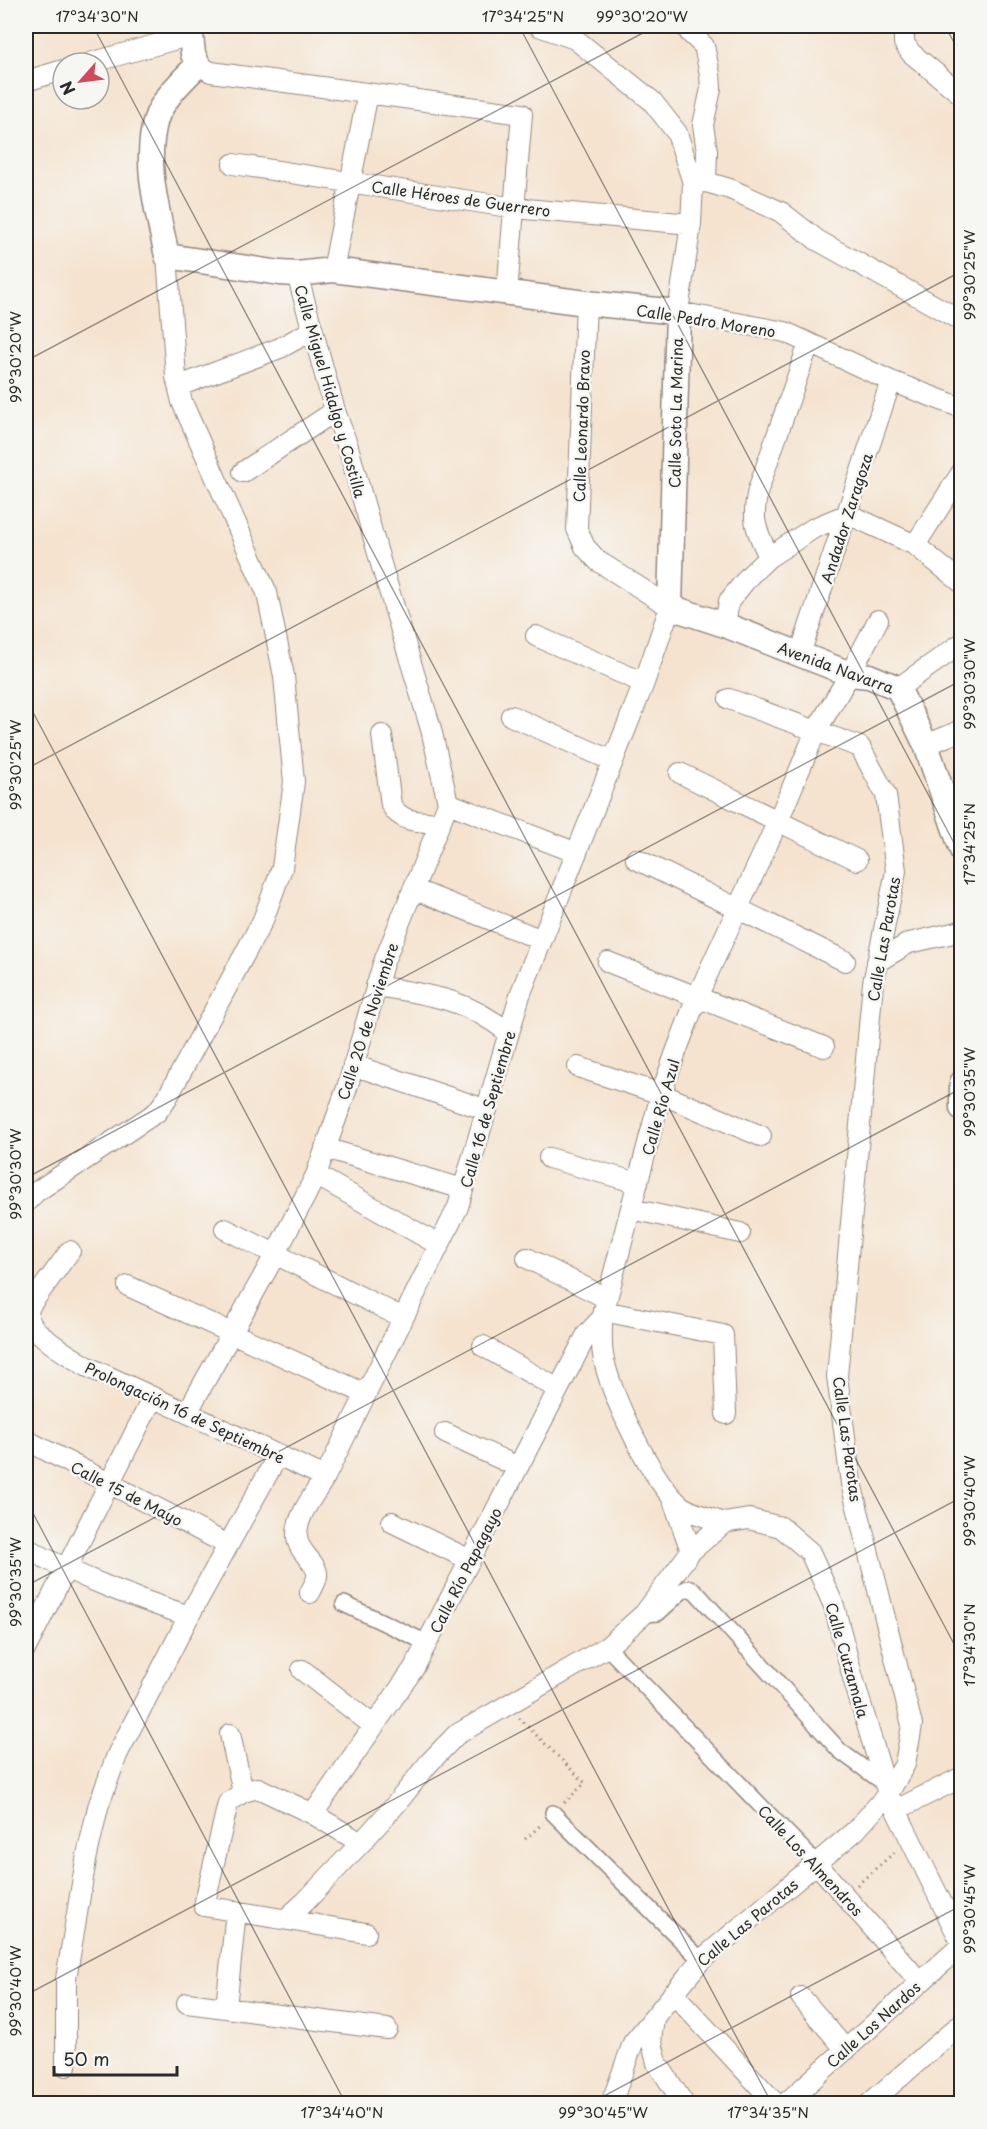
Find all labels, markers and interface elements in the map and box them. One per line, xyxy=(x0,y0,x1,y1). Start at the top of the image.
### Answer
text: 17°34'30"N xyxy=(55,4,139,27)
text: 17°34'25"N xyxy=(482,4,564,27)
text: 99°30'20"W xyxy=(596,4,689,27)
north arrow xyxy=(51,51,111,111)
text: N xyxy=(53,77,80,100)
street label: Calle Héroes de Guerrero xyxy=(370,174,552,222)
text: 99°30'25"W xyxy=(957,229,980,320)
street label: Calle Miguel Hidalgo y Costilla xyxy=(290,282,373,501)
street label: Calle Pedro Moreno xyxy=(635,298,777,342)
text: 99°30'20"W xyxy=(3,310,26,403)
street label: Calle Soto La Marina xyxy=(662,337,688,488)
street label: Calle Leonardo Bravo xyxy=(567,349,595,503)
street label: Andador Zaragoza xyxy=(814,449,878,586)
street label: Avenida Navarra xyxy=(775,635,898,699)
text: 99°30'30"W xyxy=(957,638,980,730)
text: 99°30'25"W xyxy=(3,719,26,810)
text: 17°34'25"N xyxy=(957,803,980,885)
street label: Calle Las Parotas xyxy=(861,875,905,1003)
street label: Calle 20 de Noviembre xyxy=(331,939,403,1103)
street label: Calle 16 de Septiembre xyxy=(454,1028,520,1190)
text: 99°30'35"W xyxy=(957,1046,980,1137)
street label: Calle Río Azul xyxy=(635,1056,685,1158)
text: 99°30'30"W xyxy=(3,1128,26,1220)
street label: Prolongación 16 de Septiembre xyxy=(81,1356,289,1468)
street label: Calle Las Parotas xyxy=(828,1375,868,1503)
street label: Calle 15 de Mayo xyxy=(67,1455,187,1531)
text: 99°30'40"W xyxy=(957,1455,980,1547)
street label: Calle Río Papagayo xyxy=(423,1503,507,1637)
text: 99°30'35"W xyxy=(3,1536,26,1627)
street label: Calle Cutzamala xyxy=(821,1600,876,1721)
text: 17°34'30"N xyxy=(957,1603,980,1687)
street label: Calle Los Almendros xyxy=(753,1799,869,1921)
text: 99°30'45"W xyxy=(957,1864,980,1954)
street label: Calle Las Parotas xyxy=(691,1873,803,1971)
text: 99°30'40"W xyxy=(3,1945,26,2037)
street label: Calle Los Nardos xyxy=(821,1975,925,2073)
scale bar xyxy=(54,2039,177,2077)
text: 50 m xyxy=(63,2045,110,2072)
text: 17°34'40"N xyxy=(301,2100,383,2123)
text: 99°30'45"W xyxy=(558,2100,648,2123)
text: 17°34'35"N xyxy=(727,2100,809,2123)

